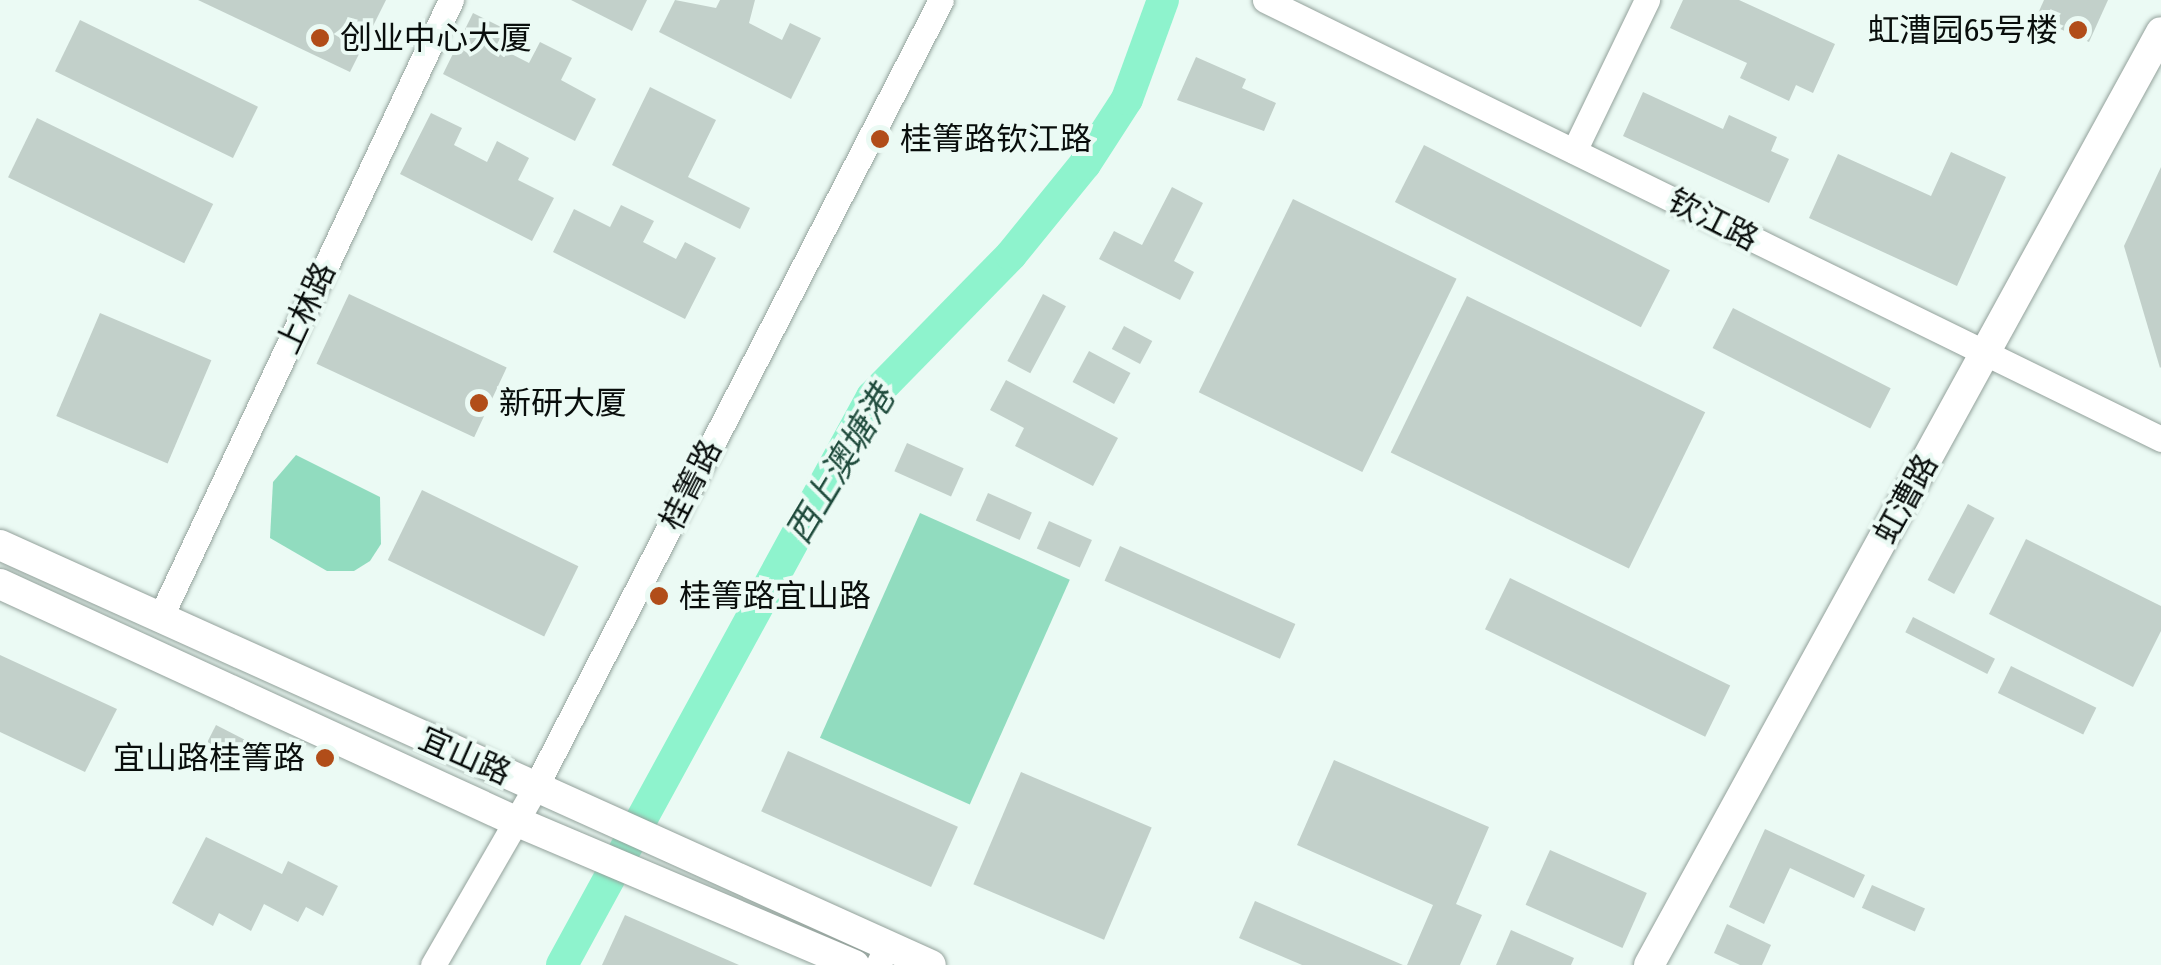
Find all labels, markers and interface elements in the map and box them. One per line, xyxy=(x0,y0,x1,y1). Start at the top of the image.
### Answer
place label: 虹漕园65号楼 xyxy=(1868,11,2058,49)
place label: 创业中心大厦 xyxy=(340,19,532,57)
marker: 虹漕园65号楼 xyxy=(2067,19,2089,41)
marker: 创业中心大厦 xyxy=(309,27,331,49)
place label: 桂箐路钦江路 xyxy=(900,120,1092,158)
marker: 桂箐路钦江路 xyxy=(869,128,891,150)
street label: 钦江路 xyxy=(1662,181,1764,259)
street label: 上林路 xyxy=(268,256,344,360)
water label: 西上澳塘港 xyxy=(777,379,903,551)
place label: 新研大厦 xyxy=(499,384,627,422)
marker: 新研大厦 xyxy=(468,392,490,414)
street label: 桂箐路 xyxy=(652,434,730,536)
street label: 虹漕路 xyxy=(1866,448,1946,550)
place label: 桂箐路宜山路 xyxy=(679,577,871,615)
marker: 桂箐路宜山路 xyxy=(648,585,670,607)
street label: 宜山路 xyxy=(413,719,517,793)
place label: 宜山路桂箐路 xyxy=(113,739,305,777)
marker: 宜山路桂箐路 xyxy=(314,747,336,769)

